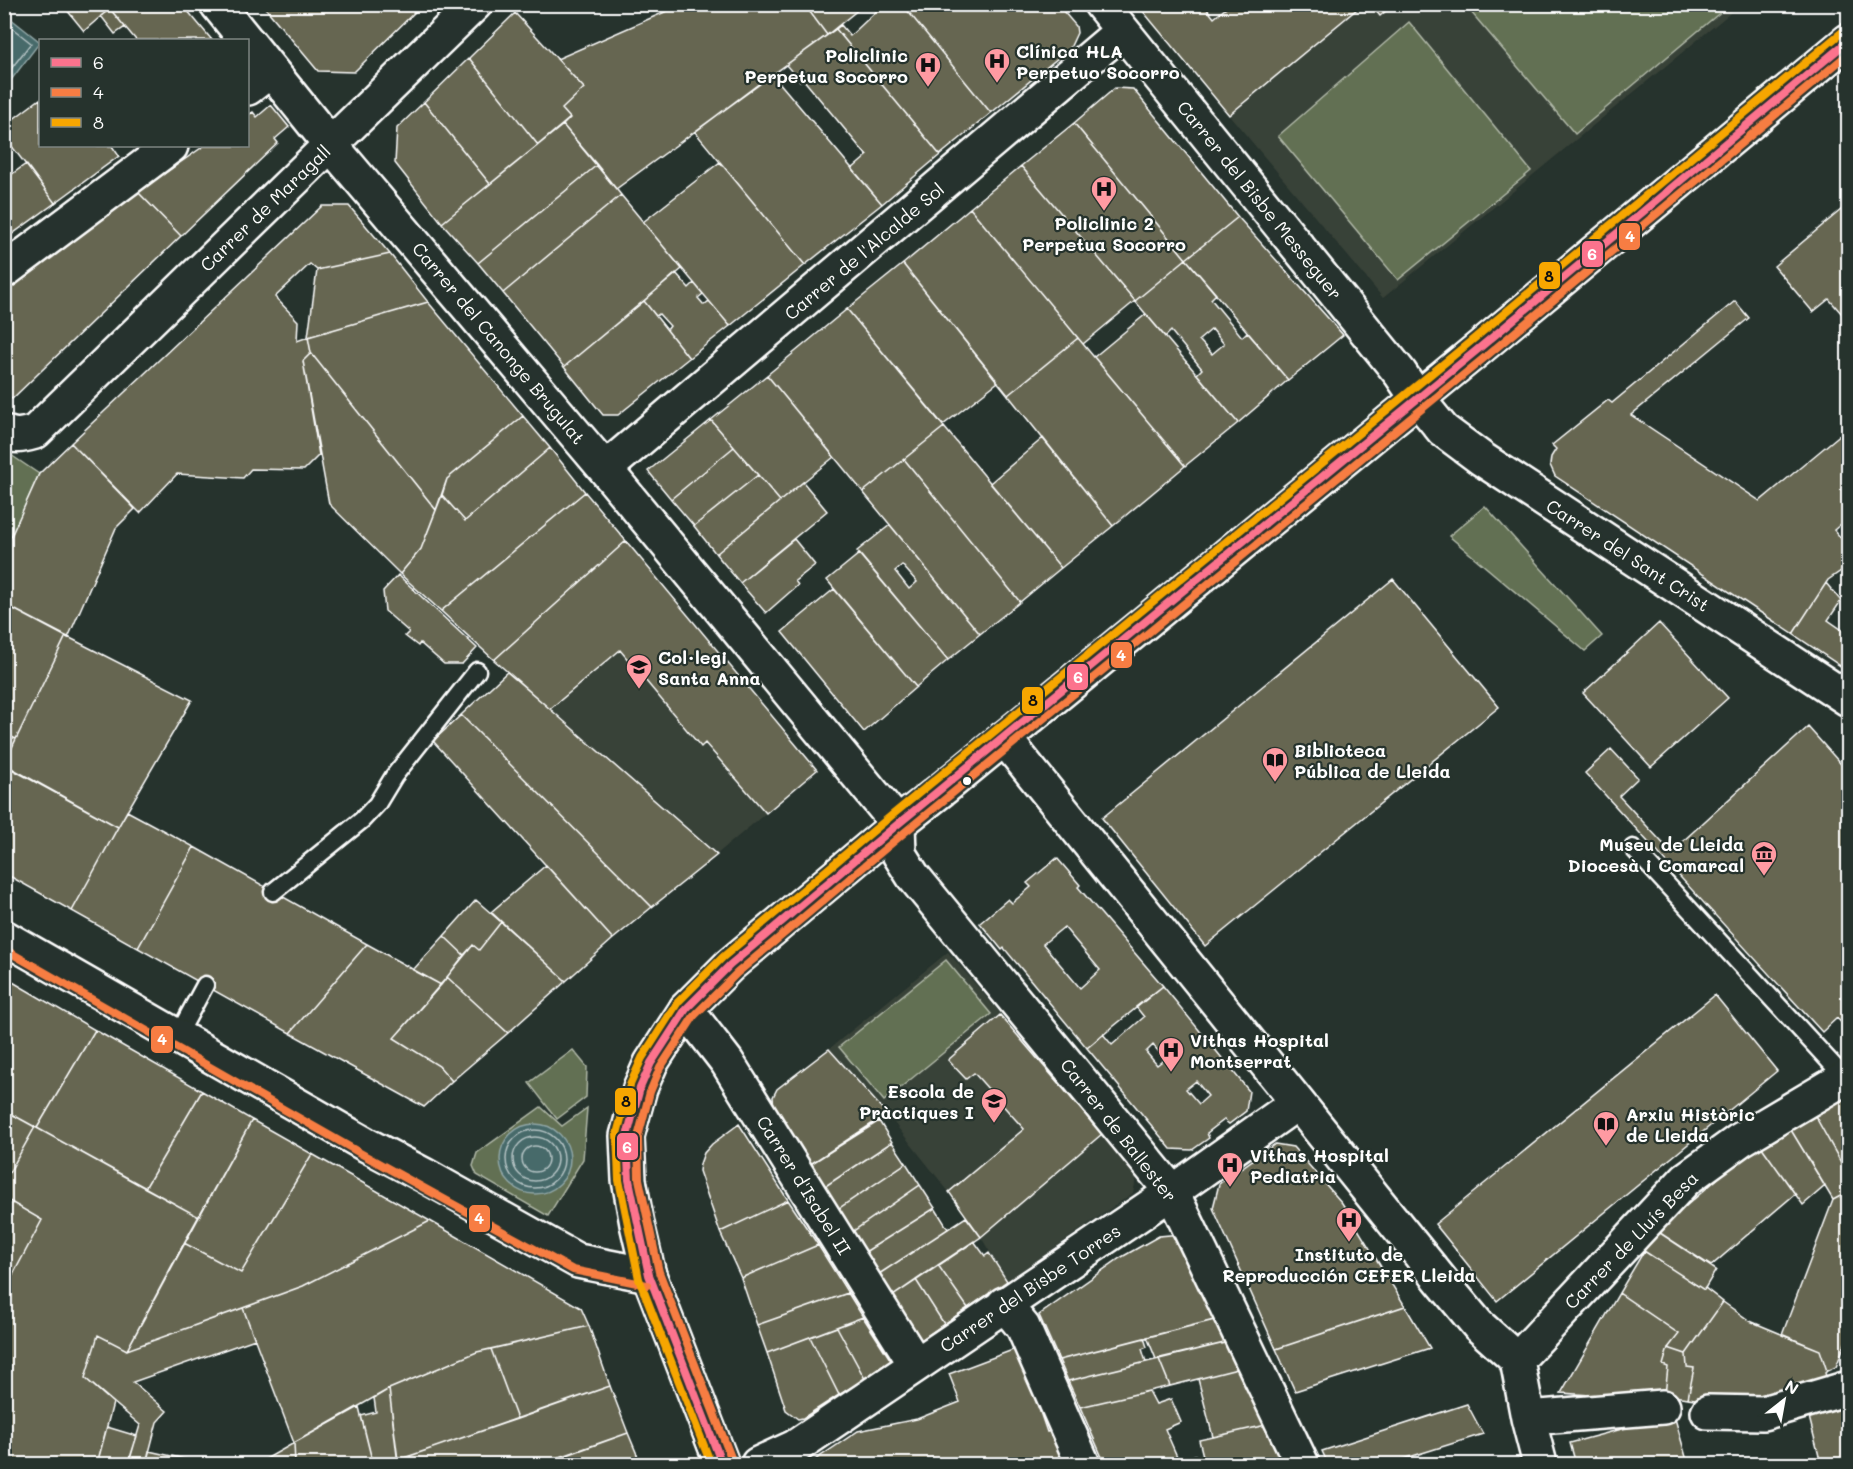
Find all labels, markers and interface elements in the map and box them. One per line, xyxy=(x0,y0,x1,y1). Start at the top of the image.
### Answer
legend xyxy=(39,39,249,147)
place label: Clínica HLA Perpetuo Socorro xyxy=(1016,39,1180,84)
place label: Policlinic Perpetua Socorro xyxy=(744,43,908,88)
hospital icon: Clínica HLA Perpetuo Socorro xyxy=(982,46,1012,84)
text: 6 xyxy=(93,50,104,74)
hospital icon: Policlinic Perpetua Socorro xyxy=(913,50,943,88)
text: 4 xyxy=(93,80,104,104)
street label: Carrer del Bisbe Messeguer xyxy=(1172,96,1348,304)
text: 8 xyxy=(93,110,104,134)
street label: Carrer de Maragall xyxy=(194,139,336,277)
hospital icon: Policlinic 2 Perpetua Socorro xyxy=(1089,174,1119,212)
street label: Carrer de l'Alcalde Sol xyxy=(779,177,949,325)
place label: Policlinic 2 Perpetua Socorro xyxy=(1022,211,1186,256)
line badge: 4 xyxy=(1618,222,1641,251)
text: 4 xyxy=(1625,225,1635,246)
street label: Carrer del Canonge Brugulat xyxy=(407,237,591,449)
line badge: 6 xyxy=(1581,240,1604,268)
text: 6 xyxy=(1587,243,1597,264)
line badge: 8 xyxy=(1538,261,1561,290)
text: 8 xyxy=(1544,265,1554,286)
street label: Carrer del Sant Crist xyxy=(1542,493,1714,617)
line badge: 4 xyxy=(1110,641,1133,669)
text: 4 xyxy=(1116,644,1126,665)
place label: Col·legi Santa Anna xyxy=(658,645,760,690)
school or university icon: Col·legi Santa Anna xyxy=(624,652,654,690)
line badge: 6 xyxy=(1066,663,1089,691)
text: 6 xyxy=(1073,666,1083,687)
line badge: 8 xyxy=(1021,686,1044,715)
text: 8 xyxy=(1028,689,1038,710)
place label: Biblioteca Pública de Lleida xyxy=(1294,738,1450,783)
library icon: Biblioteca Pública de Lleida xyxy=(1260,745,1290,783)
unlabelled marker xyxy=(961,775,973,787)
place label: Museu de Lleida Diocesà i Comarcal xyxy=(1568,832,1744,877)
museum icon: Museu de Lleida Diocesà i Comarcal xyxy=(1749,839,1779,877)
line badge: 4 xyxy=(150,1025,174,1054)
text: 4 xyxy=(157,1028,167,1049)
place label: Vithas Hospital Montserrat xyxy=(1190,1028,1329,1073)
hospital icon: Vithas Hospital Montserrat xyxy=(1156,1035,1186,1073)
street label: Carrer de Ballester xyxy=(1055,1053,1183,1207)
place label: Escola de Pràctiques I xyxy=(859,1079,974,1124)
school or university icon: Escola de Pràctiques I xyxy=(979,1086,1009,1124)
line badge: 8 xyxy=(614,1087,637,1116)
text: 8 xyxy=(621,1090,631,1111)
place label: Arxiu Històric de Lleida xyxy=(1626,1102,1755,1147)
library icon: Arxiu Històric de Lleida xyxy=(1591,1109,1621,1147)
street label: Carrer d'Isabel II xyxy=(751,1111,857,1259)
line badge: 6 xyxy=(616,1132,639,1161)
text: 6 xyxy=(622,1136,632,1157)
place label: Vithas Hospital Pediatria xyxy=(1250,1143,1389,1188)
hospital icon: Vithas Hospital Pediatria xyxy=(1215,1150,1245,1188)
street label: Carrer de Lluís Besa xyxy=(1559,1166,1703,1314)
line badge: 4 xyxy=(468,1204,491,1233)
hospital icon: Instituto de Reproducción CEFER Lleida xyxy=(1334,1205,1364,1243)
text: 4 xyxy=(474,1207,484,1228)
street label: Carrer del Bisbe Torres xyxy=(935,1218,1125,1358)
place label: Instituto de Reproducción CEFER Lleida xyxy=(1222,1242,1476,1287)
north arrow xyxy=(1754,1370,1814,1430)
text: N xyxy=(1781,1375,1803,1399)

